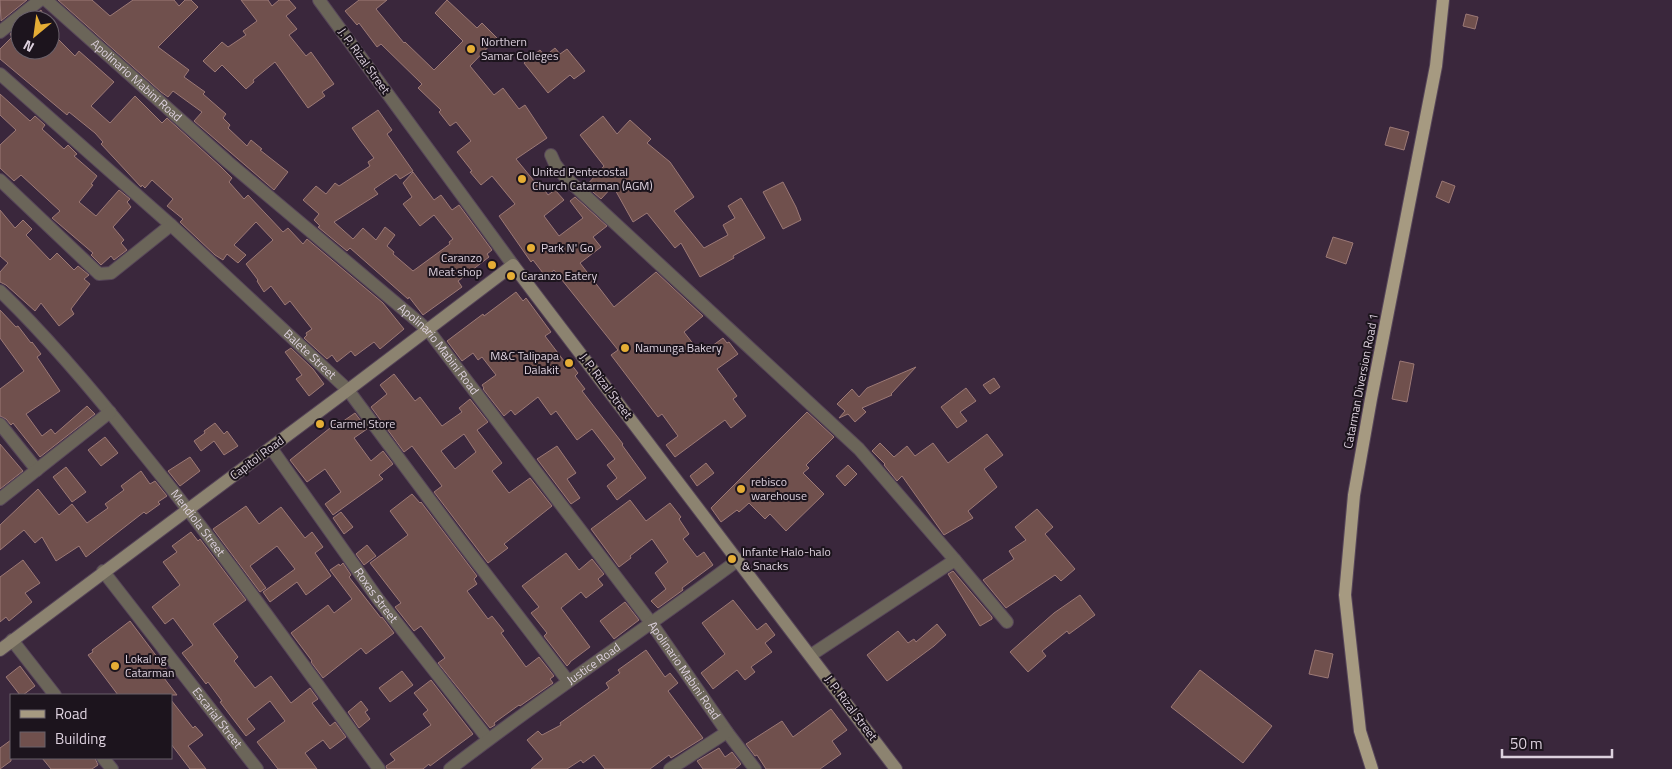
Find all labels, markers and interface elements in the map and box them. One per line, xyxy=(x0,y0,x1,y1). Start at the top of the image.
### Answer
north arrow xyxy=(10,10,60,60)
street label: J. P. Rizal Street xyxy=(334,24,395,98)
place label: Northern Samar Colleges xyxy=(481,32,559,65)
street label: Apolinario Mabini Road xyxy=(87,34,186,126)
text: N xyxy=(19,35,38,58)
marker: Northern Samar Colleges xyxy=(465,43,477,55)
place label: United Pentecostal Church Catarman (AGM) xyxy=(532,162,653,195)
marker: United Pentecostal Church Catarman (AGM) xyxy=(516,173,528,185)
place label: Park N' Go xyxy=(541,238,594,257)
marker: Park N' Go xyxy=(525,242,537,254)
place label: Caranzo Meat shop xyxy=(428,248,482,281)
marker: Caranzo Meat shop xyxy=(486,259,498,271)
place label: Caranzo Eatery xyxy=(521,266,598,285)
marker: Caranzo Eatery xyxy=(505,270,517,282)
street label: Apolinario Mabini Road xyxy=(394,299,484,399)
street label: Catarman Diversion Road 1 xyxy=(1338,312,1383,450)
street label: Balete Street xyxy=(280,325,341,384)
place label: Namunga Bakery xyxy=(635,338,722,357)
marker: Namunga Bakery xyxy=(619,342,631,354)
place label: M&C Talipapa Dalakit xyxy=(490,346,560,379)
street label: J. P. Rizal Street xyxy=(575,349,638,423)
marker: M&C Talipapa Dalakit xyxy=(563,357,575,369)
place label: Carmel Store xyxy=(330,414,395,433)
marker: Carmel Store xyxy=(314,418,326,430)
street label: Capitol Road xyxy=(226,431,288,484)
place label: rebisco warehouse xyxy=(751,472,807,505)
marker: rebisco warehouse xyxy=(735,483,747,495)
street label: Mendiola Street xyxy=(166,485,231,561)
place label: Infante Halo-halo & Snacks xyxy=(742,542,831,575)
marker: Infante Halo-halo & Snacks xyxy=(726,553,738,565)
street label: Roxas Street xyxy=(350,564,404,627)
street label: Apolinario Mabini Road xyxy=(644,617,726,723)
street label: Justice Road xyxy=(562,638,624,689)
place label: Lokal ng Catarman xyxy=(125,649,174,682)
marker: Lokal ng Catarman xyxy=(109,660,121,672)
street label: J. P. Rizal Street xyxy=(820,671,883,745)
street label: Escarial Street xyxy=(188,683,248,753)
legend xyxy=(10,694,172,759)
text: Road xyxy=(55,702,87,725)
scale bar xyxy=(1502,726,1612,758)
text: Building xyxy=(55,727,106,750)
text: 50 m xyxy=(1510,732,1543,755)

